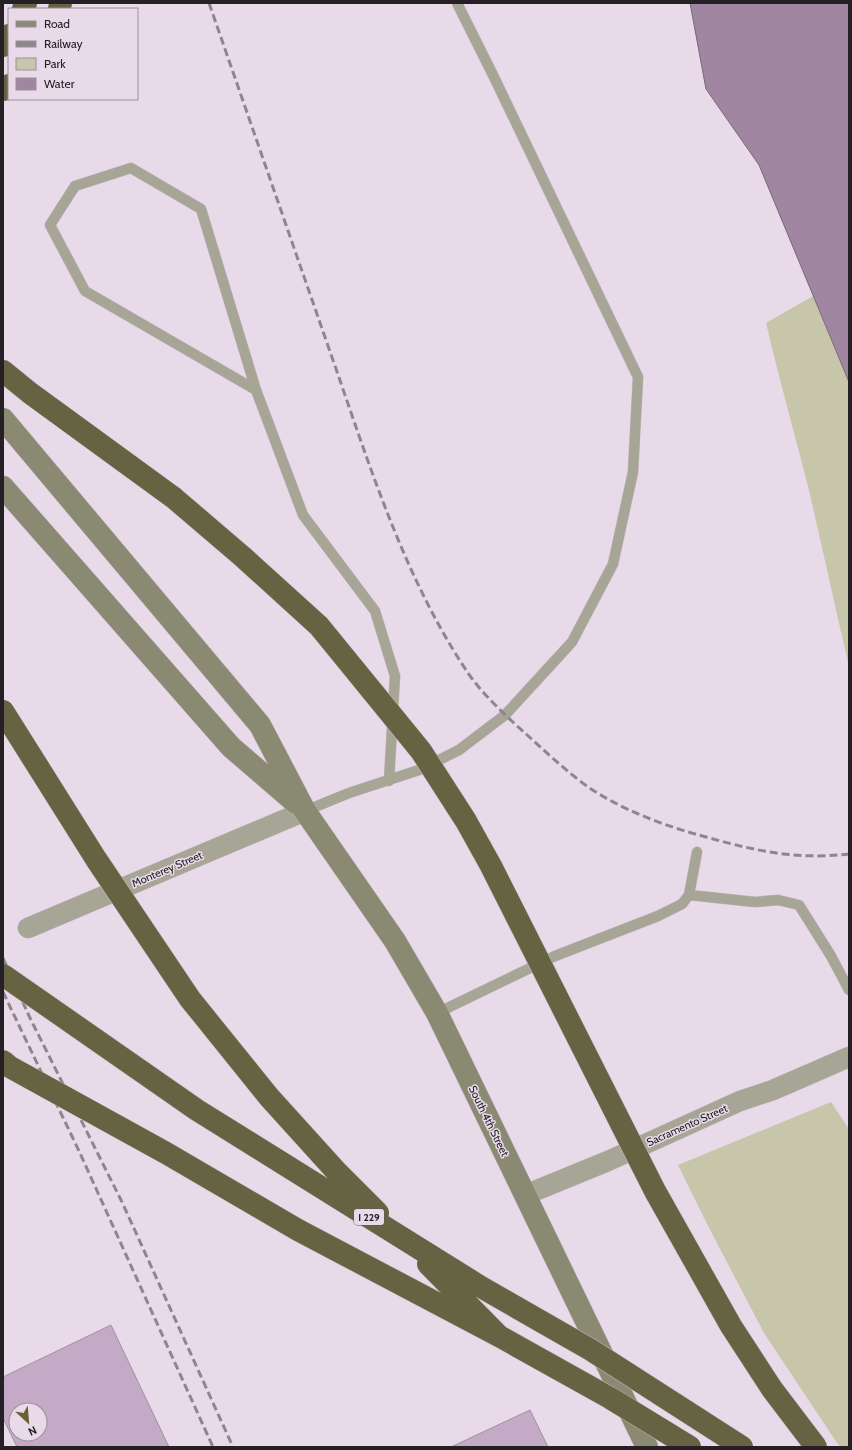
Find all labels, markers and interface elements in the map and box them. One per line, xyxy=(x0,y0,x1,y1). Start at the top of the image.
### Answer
legend xyxy=(8,8,138,100)
text: Road xyxy=(44,16,70,31)
text: Railway xyxy=(44,36,82,51)
text: Park xyxy=(44,56,66,71)
text: Water xyxy=(44,76,75,91)
street label: Monterey Street xyxy=(130,848,205,890)
street label: South 4th Street xyxy=(466,1083,512,1159)
street label: Sacramento Street xyxy=(644,1101,730,1149)
road number: I 229 xyxy=(354,1209,384,1225)
north arrow xyxy=(8,1402,48,1442)
text: N xyxy=(26,1423,39,1439)

